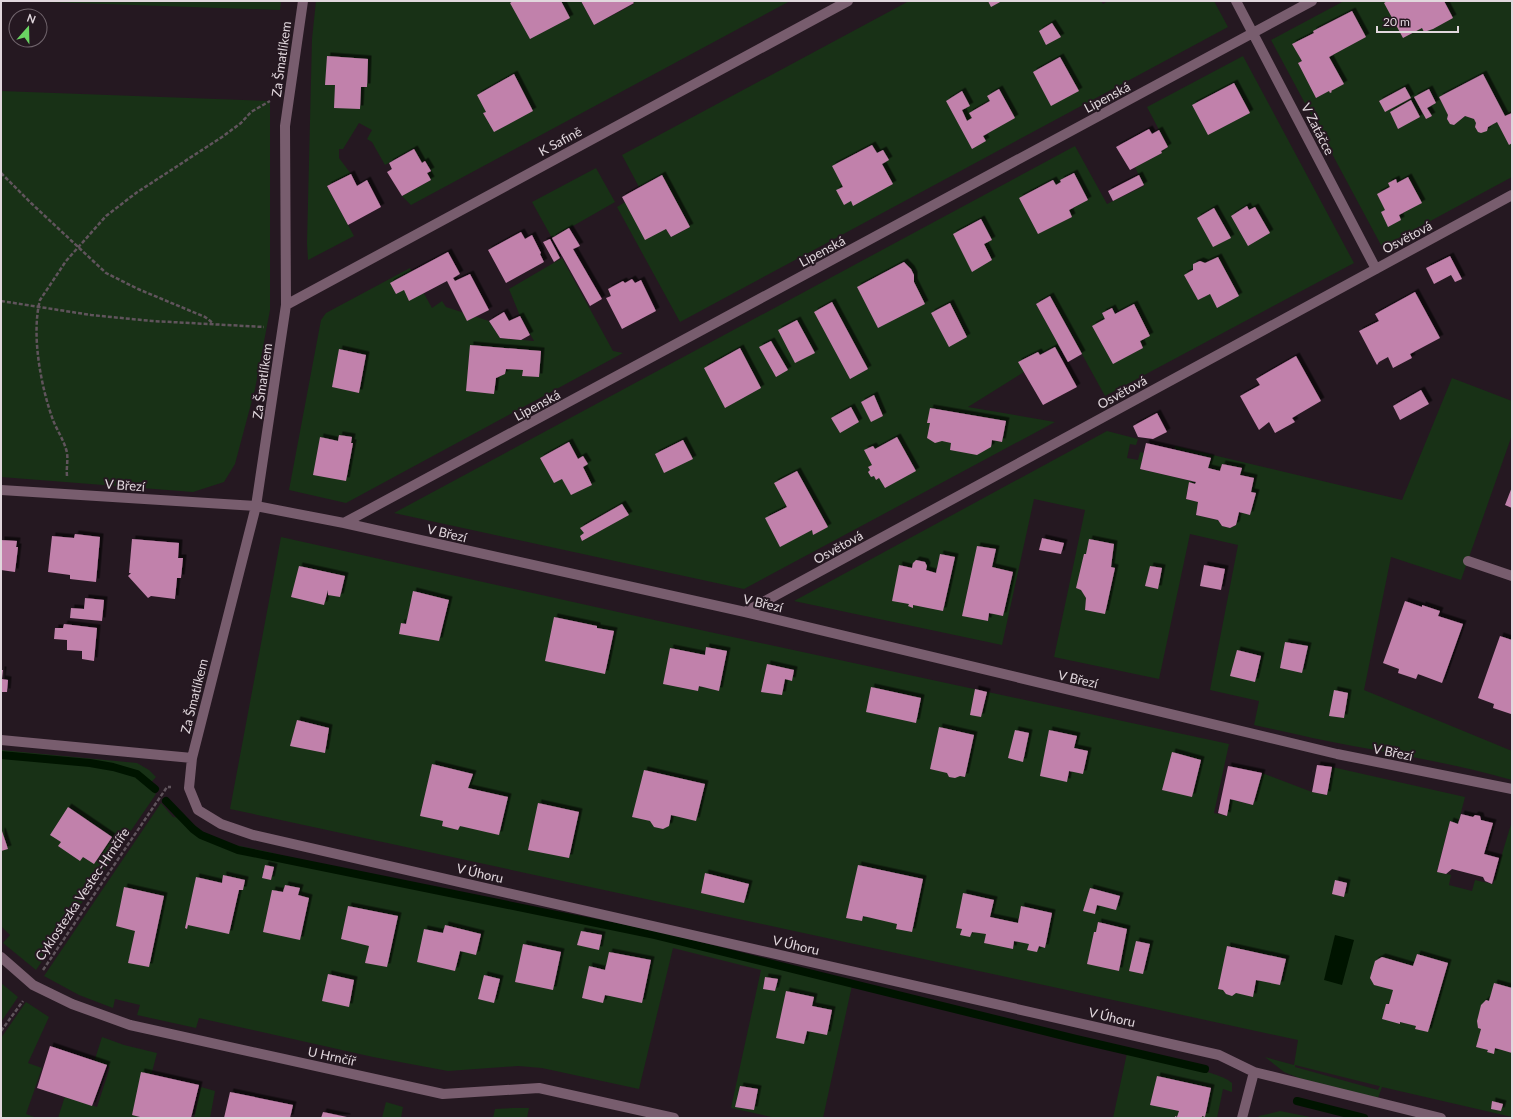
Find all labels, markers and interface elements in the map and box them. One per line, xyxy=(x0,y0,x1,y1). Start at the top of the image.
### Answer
north arrow xyxy=(8,8,48,48)
scale bar xyxy=(1377,8,1458,34)
text: N xyxy=(25,11,38,26)
text: 20 m xyxy=(1383,14,1410,29)
street label: Za Šmatlíkem xyxy=(268,20,294,98)
street label: Lipenská xyxy=(1081,78,1133,116)
street label: V Zatáčce xyxy=(1298,100,1338,158)
street label: K Safině xyxy=(536,123,585,159)
street label: Osvětová xyxy=(1379,217,1435,257)
street label: Lipenská xyxy=(796,232,848,270)
street label: Za Šmatlíkem xyxy=(249,342,275,420)
street label: Osvětová xyxy=(1094,372,1150,412)
street label: Lipenská xyxy=(511,386,563,424)
street label: V Březí xyxy=(104,476,147,494)
street label: V Březí xyxy=(426,521,469,546)
street label: Osvětová xyxy=(810,527,866,567)
street label: V Březí xyxy=(742,591,785,616)
street label: Za Šmatlíkem xyxy=(177,657,211,735)
street label: V Březí xyxy=(1057,667,1100,692)
street label: V Březí xyxy=(1372,740,1415,764)
street label: Cyklostezka Vestec-Hrnčíře xyxy=(32,824,133,963)
street label: V Úhoru xyxy=(455,860,505,886)
street label: V Úhoru xyxy=(771,932,821,958)
street label: V Úhoru xyxy=(1087,1004,1137,1030)
street label: U Hrnčíř xyxy=(306,1043,358,1069)

